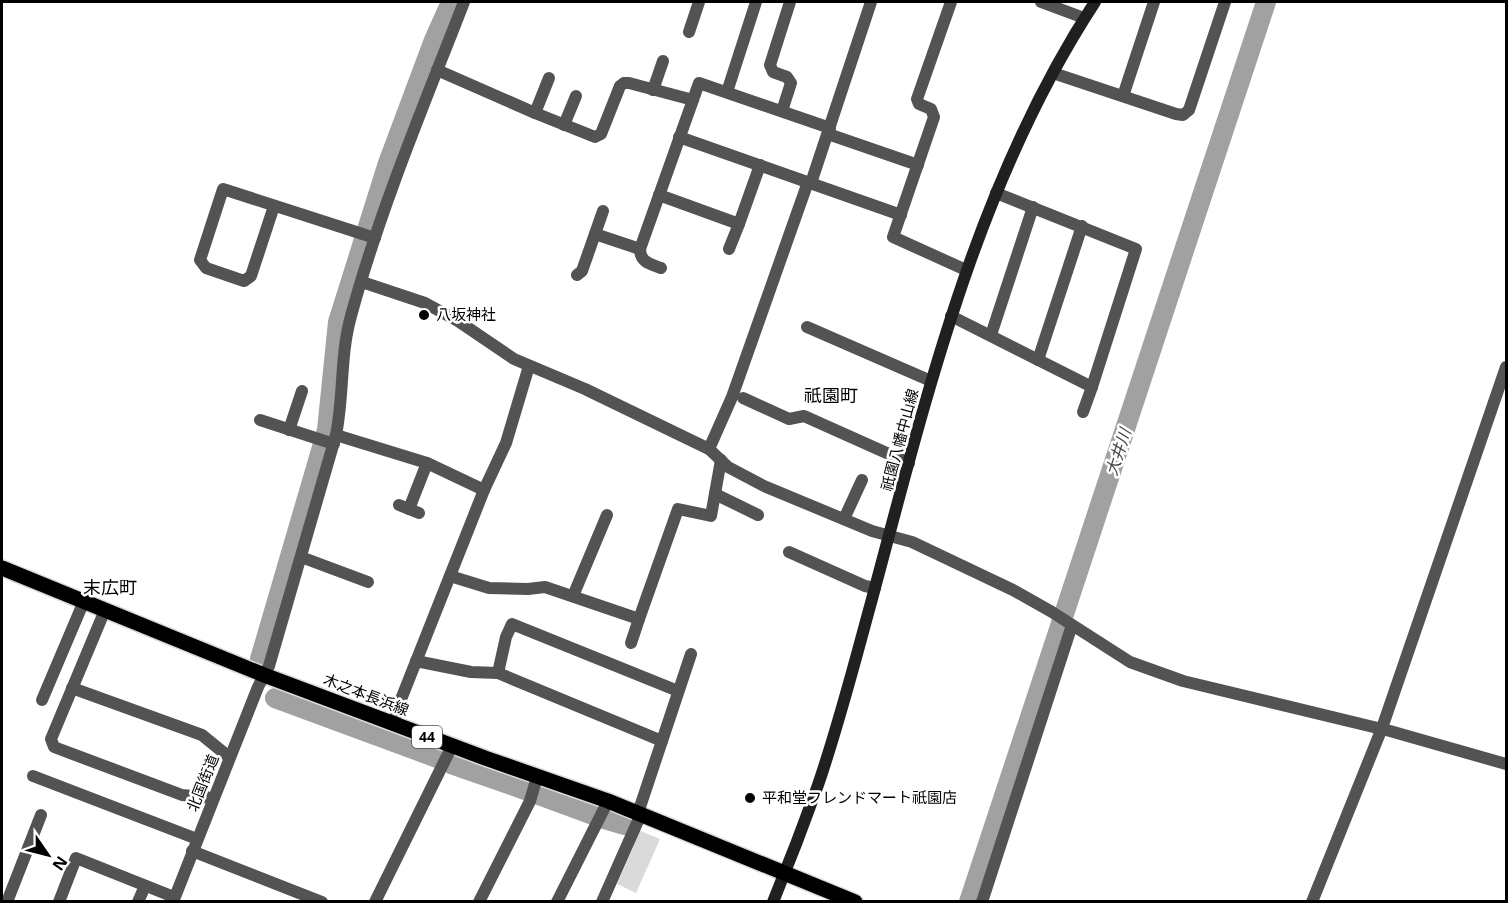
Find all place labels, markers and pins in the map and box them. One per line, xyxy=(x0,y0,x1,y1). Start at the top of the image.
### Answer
place label: 八坂神社 xyxy=(436,304,496,324)
marker: 八坂神社 xyxy=(417,308,431,322)
place label: 平和堂フレンドマート祇園店 xyxy=(762,787,957,807)
marker: 平和堂フレンドマート祇園店 xyxy=(743,791,757,805)

